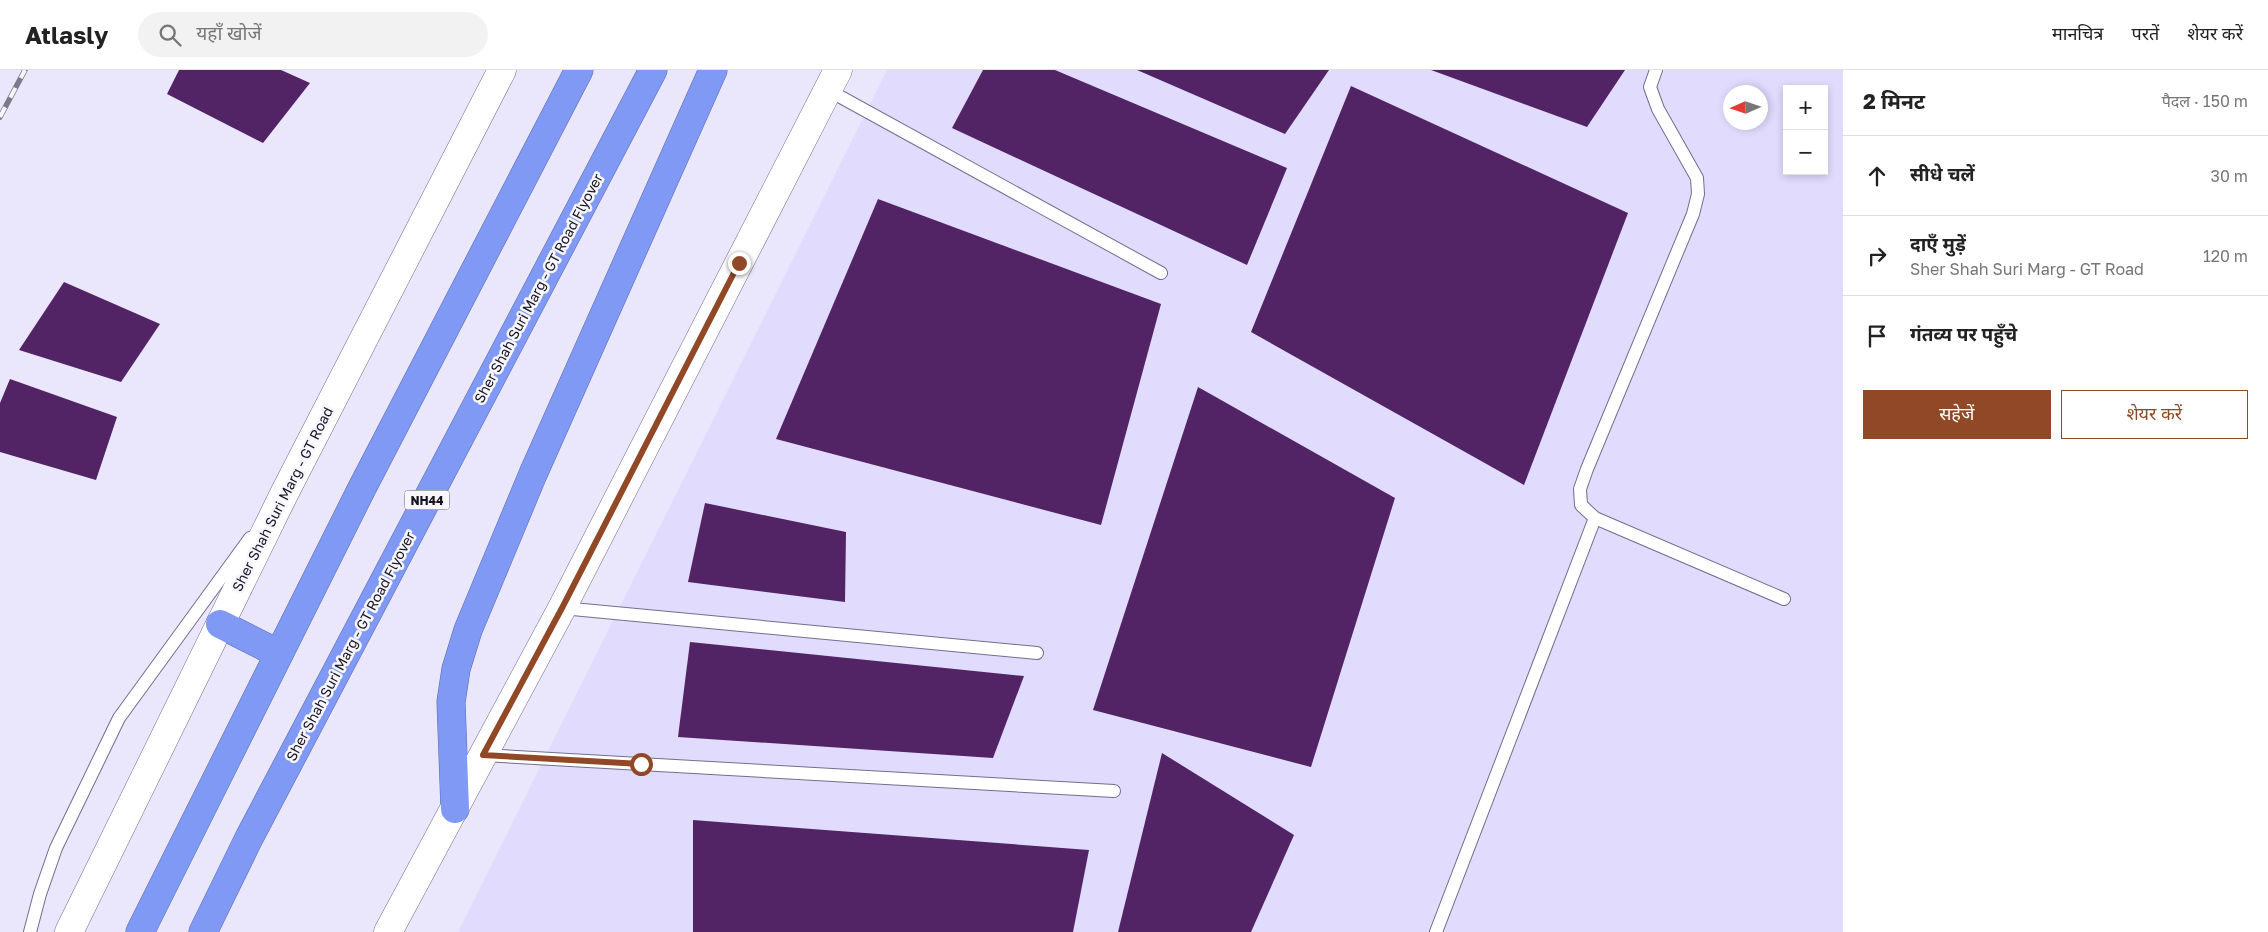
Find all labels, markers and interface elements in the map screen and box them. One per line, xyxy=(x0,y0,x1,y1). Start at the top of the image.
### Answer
search box xyxy=(138,12,488,57)
text: Atlasly xyxy=(25,20,108,49)
icon: search xyxy=(156,21,184,49)
text: यहाँ खोजें xyxy=(196,21,262,44)
text: मानचित्र xyxy=(2052,22,2103,44)
text: परतें xyxy=(2131,22,2159,44)
text: शेयर करें xyxy=(2187,22,2243,44)
north arrow xyxy=(1723,85,1768,130)
map controls xyxy=(1783,85,1828,175)
button: + xyxy=(1783,85,1828,130)
text: 2 मिनट xyxy=(1863,88,1925,114)
text: पैदल · 150 m xyxy=(2162,91,2248,111)
button: − xyxy=(1783,130,1828,175)
icon: ahead xyxy=(1863,162,1891,190)
text: सीधे चलें xyxy=(1910,162,1975,185)
text: 30 m xyxy=(2211,166,2248,186)
street label: Sher Shah Suri Marg - GT Road Flyover xyxy=(470,170,606,406)
text: दाएँ मुड़ें xyxy=(1910,232,1966,255)
icon: right xyxy=(1863,242,1891,270)
text: 120 m xyxy=(2203,246,2248,266)
route end xyxy=(728,252,751,275)
text: Sher Shah Suri Marg - GT Road xyxy=(1910,259,2144,279)
icon: arrive xyxy=(1863,322,1891,350)
text: गंतव्य पर पहुँचे xyxy=(1910,322,2017,345)
button: सहेजें xyxy=(1863,390,2051,439)
button: शेयर करें xyxy=(2061,390,2248,439)
street label: Sher Shah Suri Marg - GT Road xyxy=(228,404,336,594)
road number: NH44 xyxy=(404,490,450,510)
street label: Sher Shah Suri Marg - GT Road Flyover xyxy=(282,528,418,764)
route start xyxy=(630,753,653,776)

